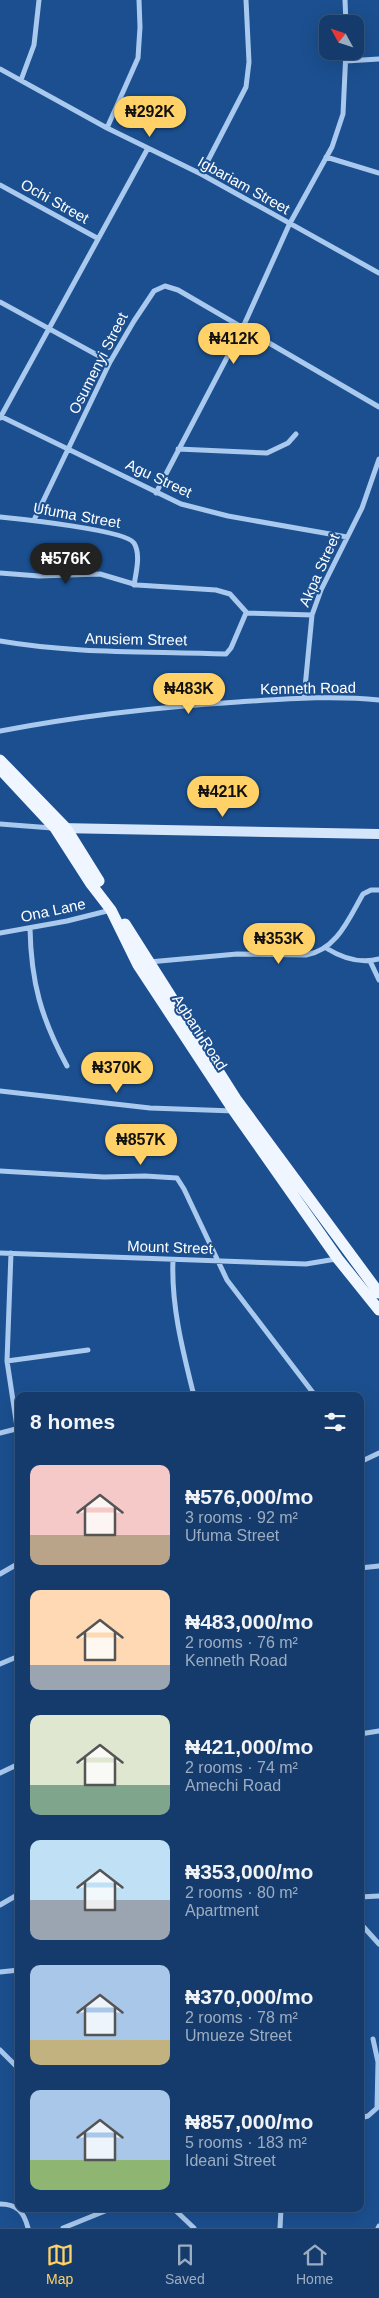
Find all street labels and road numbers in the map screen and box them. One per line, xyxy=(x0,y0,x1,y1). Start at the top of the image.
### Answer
street label: Igbariam Street xyxy=(195,153,294,218)
street label: Ochi Street xyxy=(18,175,93,227)
street label: Osumenyi Street xyxy=(65,309,131,417)
street label: Agu Street xyxy=(123,455,195,501)
street label: Ufuma Street xyxy=(32,499,123,531)
street label: Akpa Street xyxy=(295,530,343,609)
street label: Anusiem Street xyxy=(85,630,188,648)
street label: Kenneth Road xyxy=(260,679,356,697)
street label: Ona Lane xyxy=(19,895,87,925)
street label: Agbani Road xyxy=(169,991,231,1073)
street label: Mount Street xyxy=(127,1237,214,1257)

